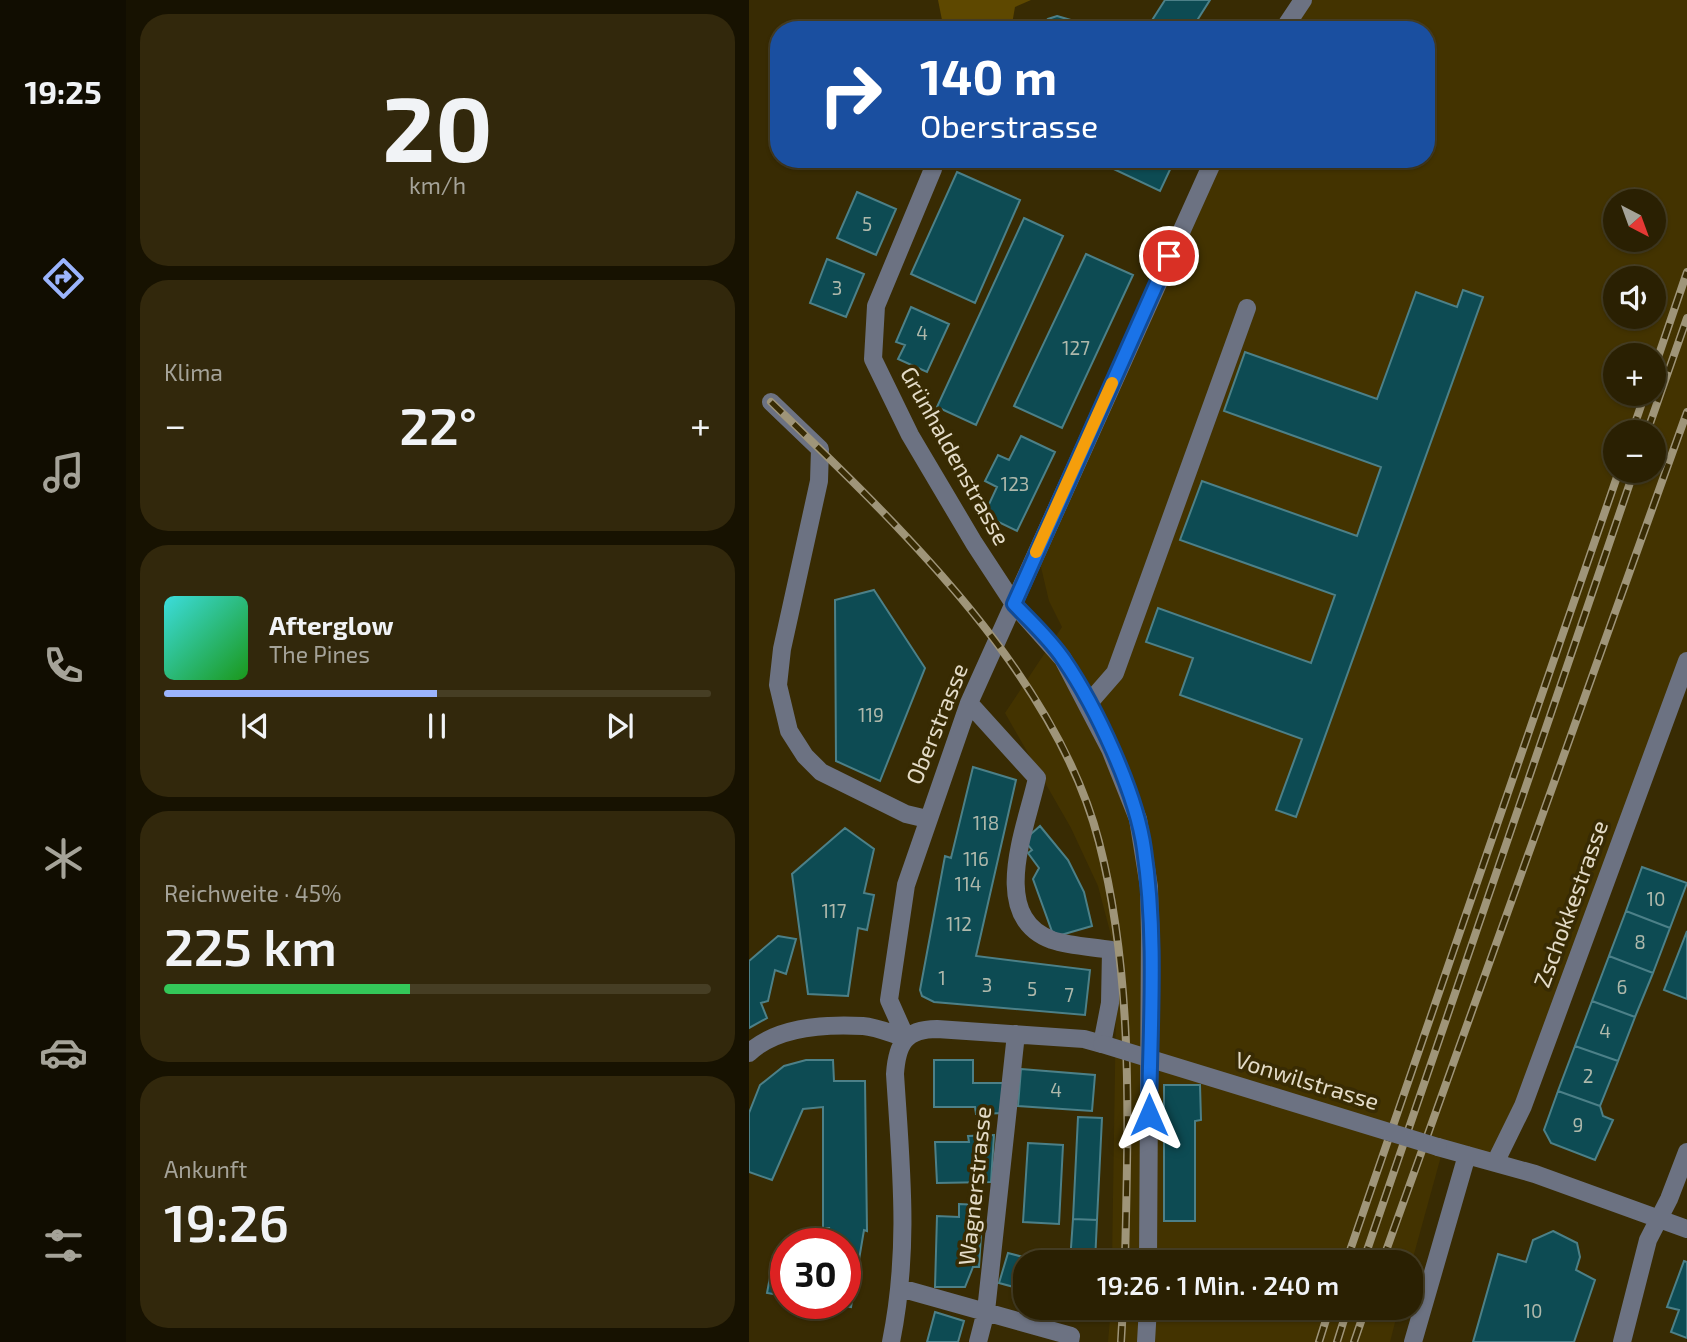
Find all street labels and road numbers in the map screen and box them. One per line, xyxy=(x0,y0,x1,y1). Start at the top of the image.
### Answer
street label: Grünhaldenstrasse xyxy=(895,361,1017,550)
street label: Oberstrasse xyxy=(899,659,973,788)
street label: Zschokkestrasse xyxy=(1527,816,1613,991)
street label: Vonwilstrasse xyxy=(1232,1045,1383,1115)
street label: Wagnerstrasse xyxy=(952,1105,996,1267)

